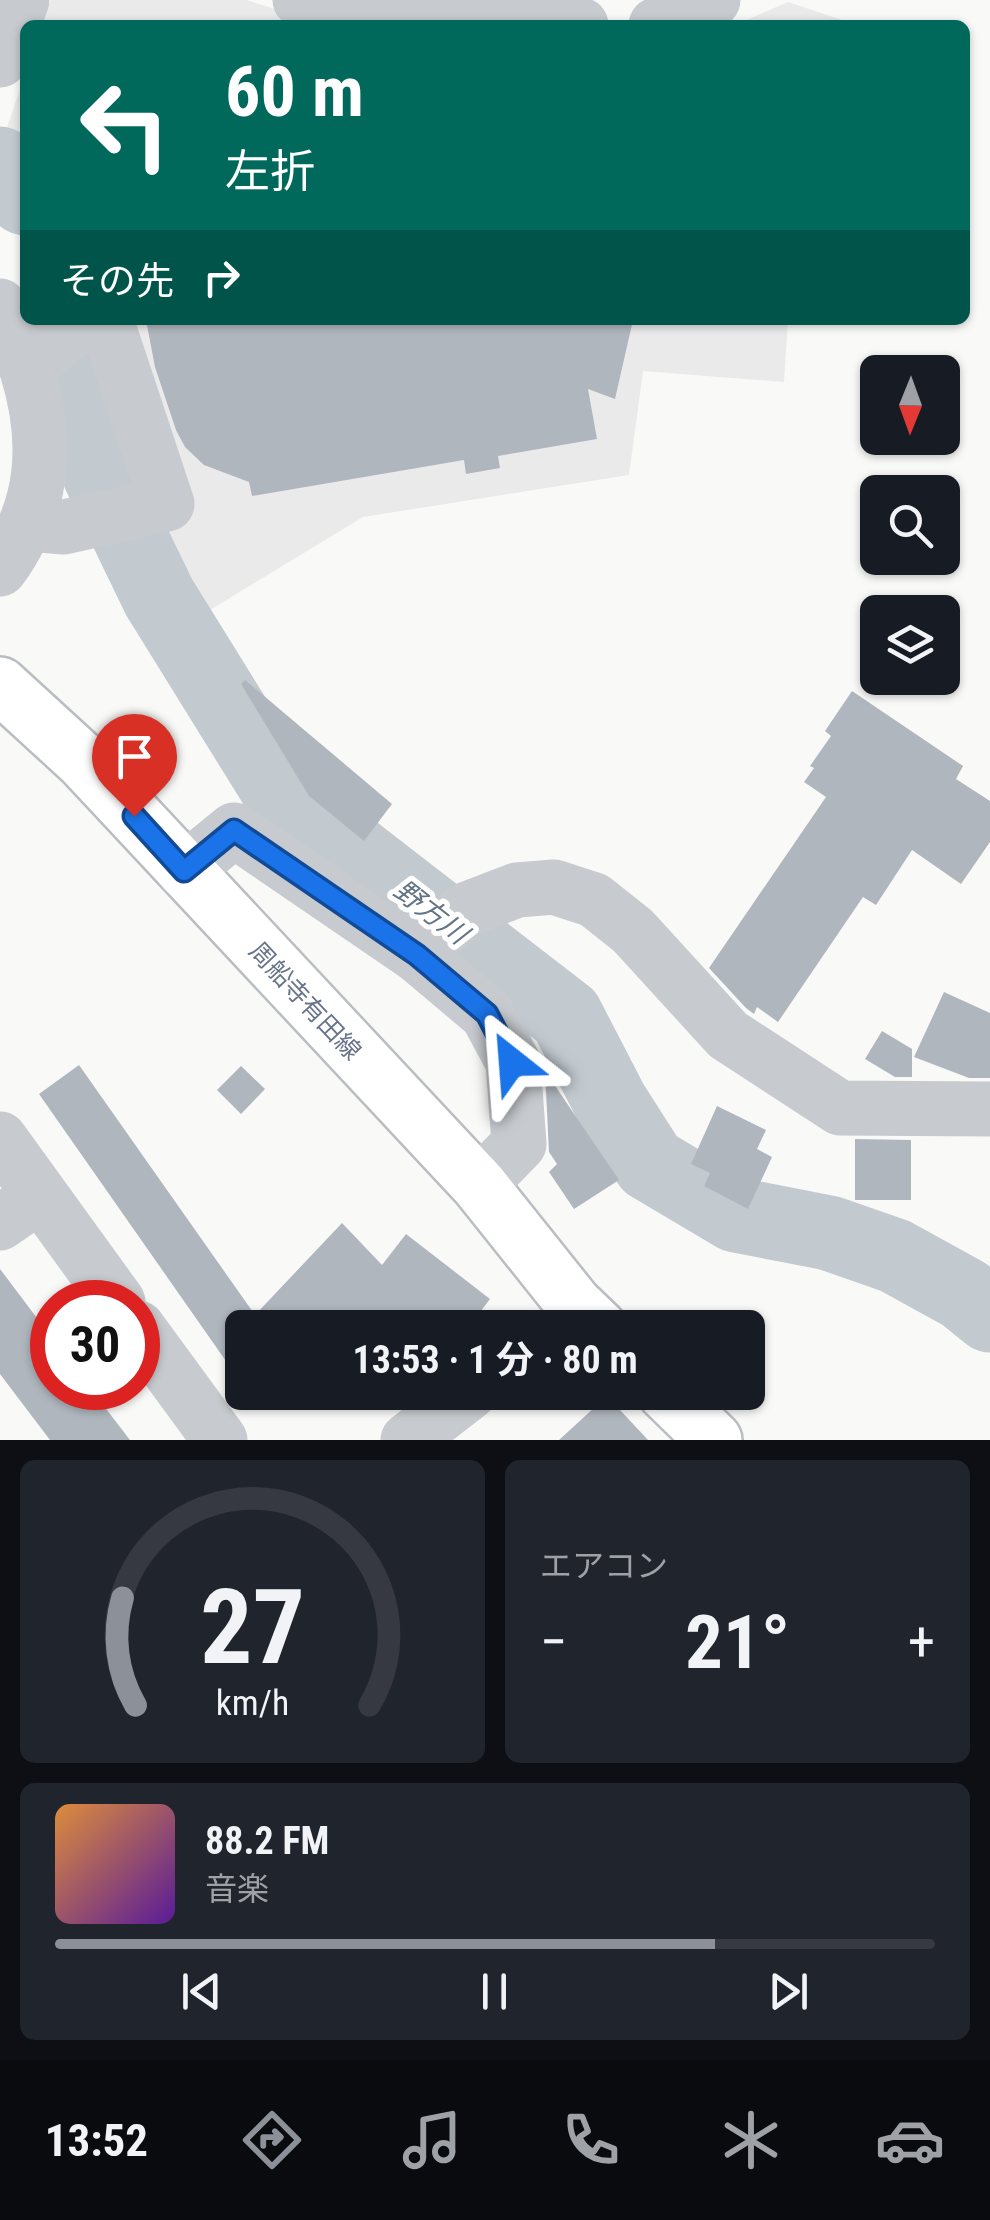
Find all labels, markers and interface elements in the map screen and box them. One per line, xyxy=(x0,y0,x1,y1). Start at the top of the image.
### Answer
text: 60 m xyxy=(225,51,364,133)
icon: left xyxy=(60,60,190,190)
text: 左折 xyxy=(225,145,315,198)
icon: right xyxy=(194,250,249,305)
text: その先 xyxy=(60,259,174,303)
north arrow xyxy=(860,355,960,455)
map controls xyxy=(860,355,960,695)
button: search xyxy=(860,475,960,575)
button: layers xyxy=(860,595,960,695)
pin xyxy=(92,714,177,817)
icon: arrive xyxy=(107,729,162,784)
water label: 野方川 xyxy=(388,873,477,953)
street label: 周船寺有田線 xyxy=(243,936,367,1066)
position arrow xyxy=(460,1010,564,1114)
speed limit sign: 30 xyxy=(30,1280,160,1410)
text: 13:53 · 1 分 · 80 m xyxy=(352,1338,638,1382)
text: エアコン xyxy=(540,1547,668,1585)
text: 27 xyxy=(200,1567,305,1688)
text: 21° xyxy=(685,1598,790,1686)
text: − xyxy=(540,1610,568,1674)
text: + xyxy=(908,1610,935,1674)
text: km/h xyxy=(216,1682,289,1724)
text: 88.2 FM xyxy=(205,1819,329,1863)
text: 音楽 xyxy=(205,1870,269,1908)
icon: previous xyxy=(174,1964,229,2019)
icon: pause xyxy=(467,1964,522,2019)
icon: next xyxy=(761,1964,816,2019)
icon: directions xyxy=(237,2105,307,2175)
icon: music xyxy=(397,2105,467,2175)
icon: phone xyxy=(556,2105,626,2175)
icon: climate xyxy=(716,2105,786,2175)
icon: car xyxy=(875,2105,945,2175)
text: 13:52 xyxy=(45,2114,148,2167)

